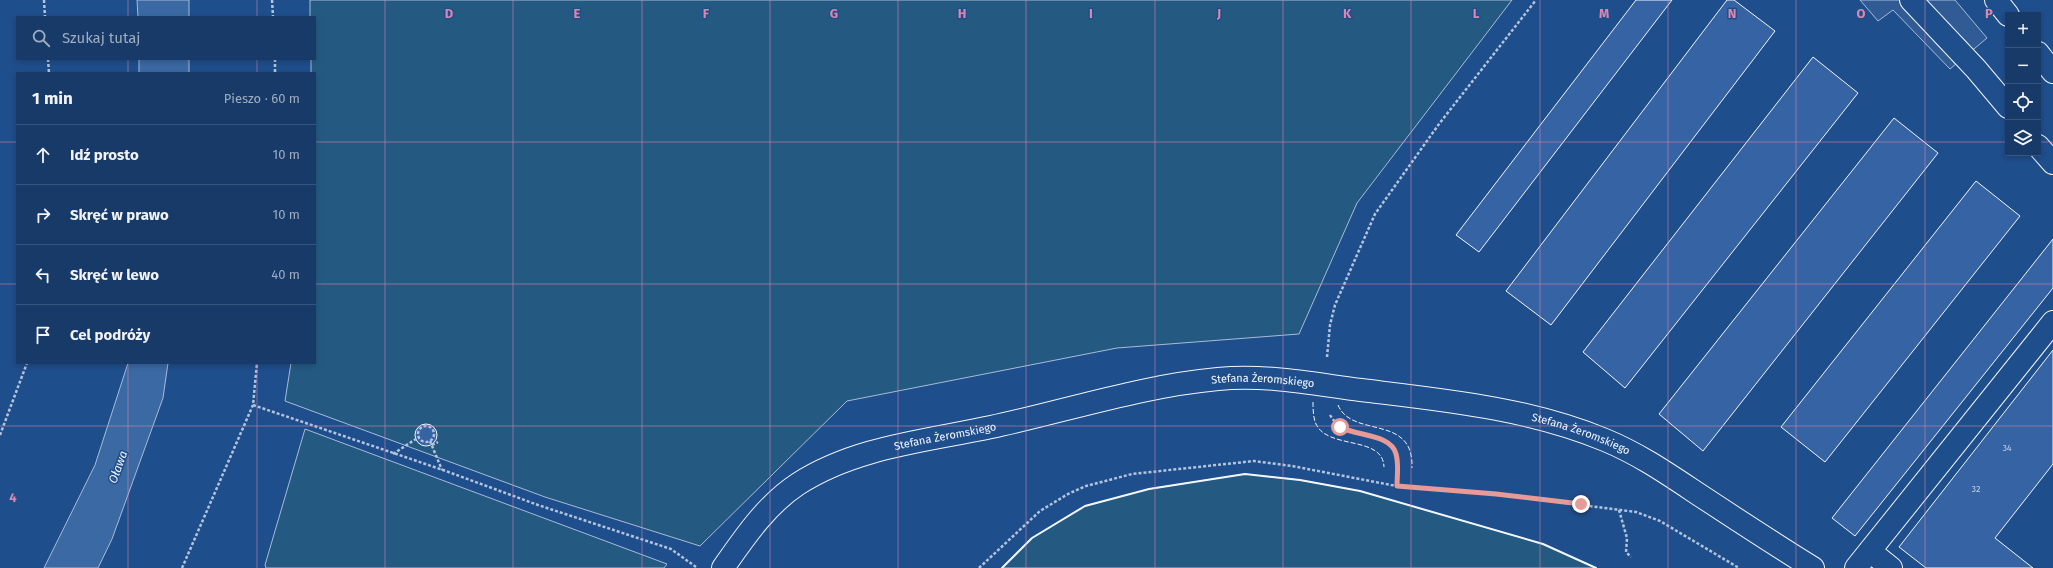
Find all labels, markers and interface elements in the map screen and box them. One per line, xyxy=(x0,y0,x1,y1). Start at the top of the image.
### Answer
text: D xyxy=(445,6,454,21)
text: E xyxy=(574,6,581,21)
text: F xyxy=(703,6,710,21)
text: G xyxy=(830,6,838,21)
text: H xyxy=(958,6,966,21)
text: I xyxy=(1089,6,1093,21)
text: J xyxy=(1216,6,1221,21)
text: K xyxy=(1343,6,1352,21)
text: L xyxy=(1473,6,1480,21)
text: M xyxy=(1599,6,1609,21)
text: N xyxy=(1728,6,1736,21)
text: O xyxy=(1857,6,1866,21)
text: P xyxy=(1985,6,1993,21)
map controls xyxy=(2005,12,2041,156)
button: + xyxy=(2005,12,2041,48)
search box xyxy=(16,16,316,60)
icon: search xyxy=(30,27,52,49)
text: Szukaj tutaj xyxy=(62,29,140,47)
button: − xyxy=(2005,48,2041,84)
button: locate xyxy=(2005,84,2041,120)
text: 1 min xyxy=(32,88,73,109)
text: Pieszo · 60 m xyxy=(224,91,300,106)
button: layers xyxy=(2005,120,2041,156)
icon: ahead xyxy=(32,144,54,166)
text: Idź prosto xyxy=(70,146,139,164)
text: 10 m xyxy=(273,147,300,162)
icon: right xyxy=(32,204,54,226)
text: Skręć w prawo xyxy=(70,206,169,224)
text: 10 m xyxy=(273,207,300,222)
icon: left xyxy=(32,264,54,286)
text: Skręć w lewo xyxy=(70,266,159,284)
text: 40 m xyxy=(271,267,300,282)
icon: arrive xyxy=(32,324,54,346)
text: Cel podróży xyxy=(70,326,150,344)
street label: Stefana Żeromskiego xyxy=(1210,371,1315,390)
street label: Stefana Żeromskiego xyxy=(1530,411,1632,458)
route start xyxy=(1331,418,1349,436)
street label: Stefana Żeromskiego xyxy=(893,420,997,453)
house number: 34 xyxy=(2002,443,2012,453)
water label: Oława xyxy=(106,449,130,485)
house number: 32 xyxy=(1972,484,1980,494)
text: 4 xyxy=(9,490,17,505)
route end xyxy=(1572,495,1590,513)

